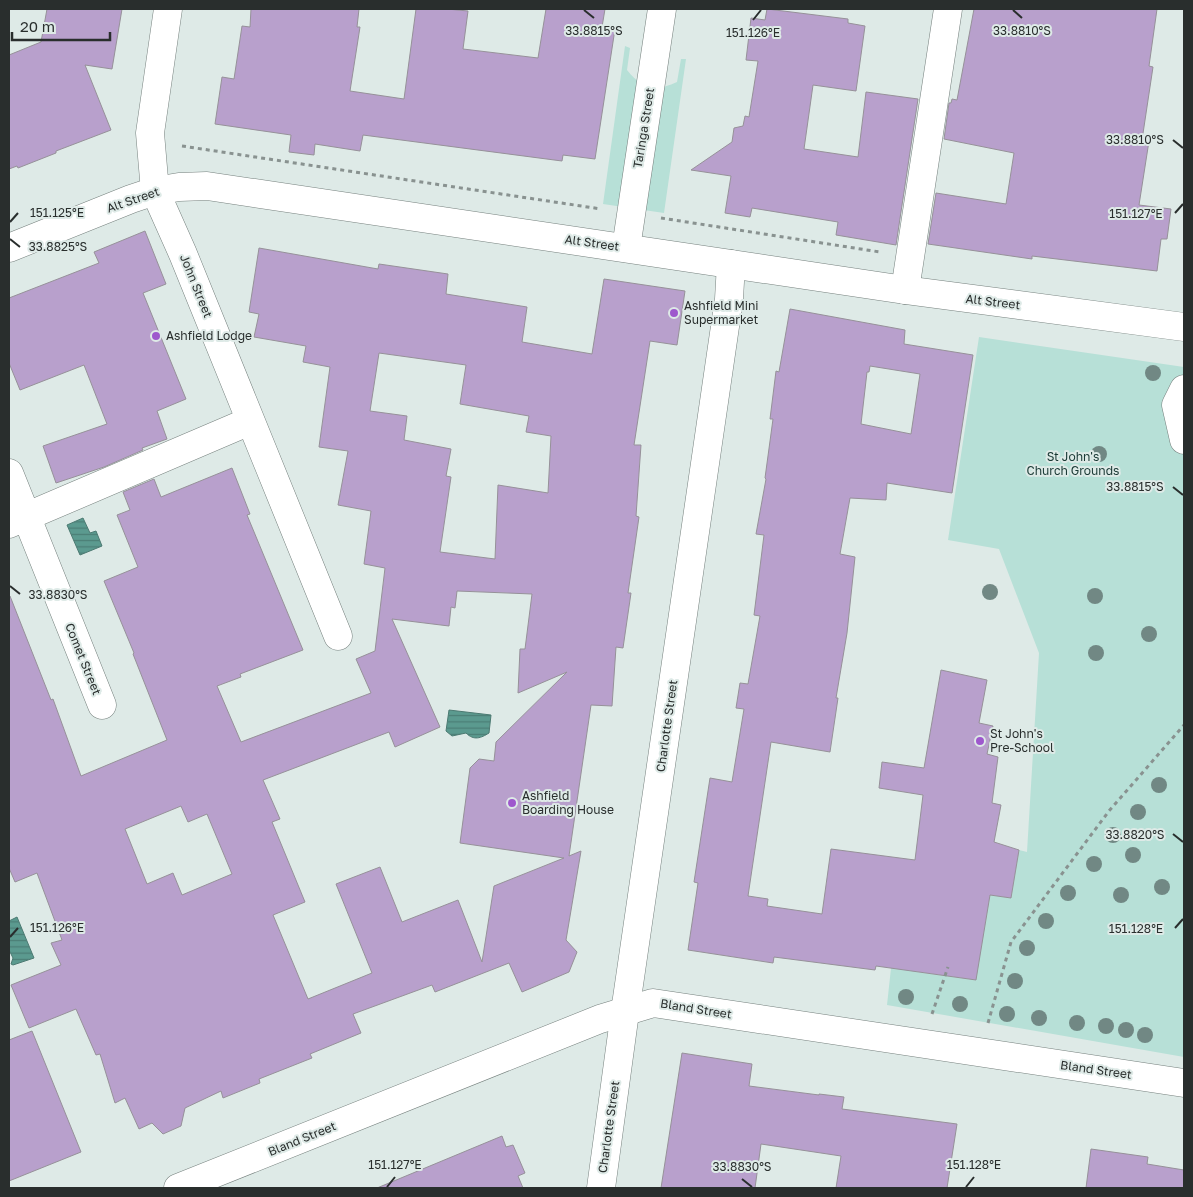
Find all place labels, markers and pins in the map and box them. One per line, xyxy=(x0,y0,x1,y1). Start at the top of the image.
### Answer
place label: Ashfield Mini Supermarket xyxy=(684,298,759,327)
marker: Ashfield Mini Supermarket xyxy=(668,307,680,319)
place label: Ashfield Lodge xyxy=(166,328,252,343)
marker: Ashfield Lodge xyxy=(150,330,162,342)
place label: St John's Pre-School xyxy=(990,726,1054,755)
marker: St John's Pre-School xyxy=(974,735,986,747)
place label: Ashfield Boarding House xyxy=(522,788,614,817)
marker: Ashfield Boarding House xyxy=(506,797,518,809)

